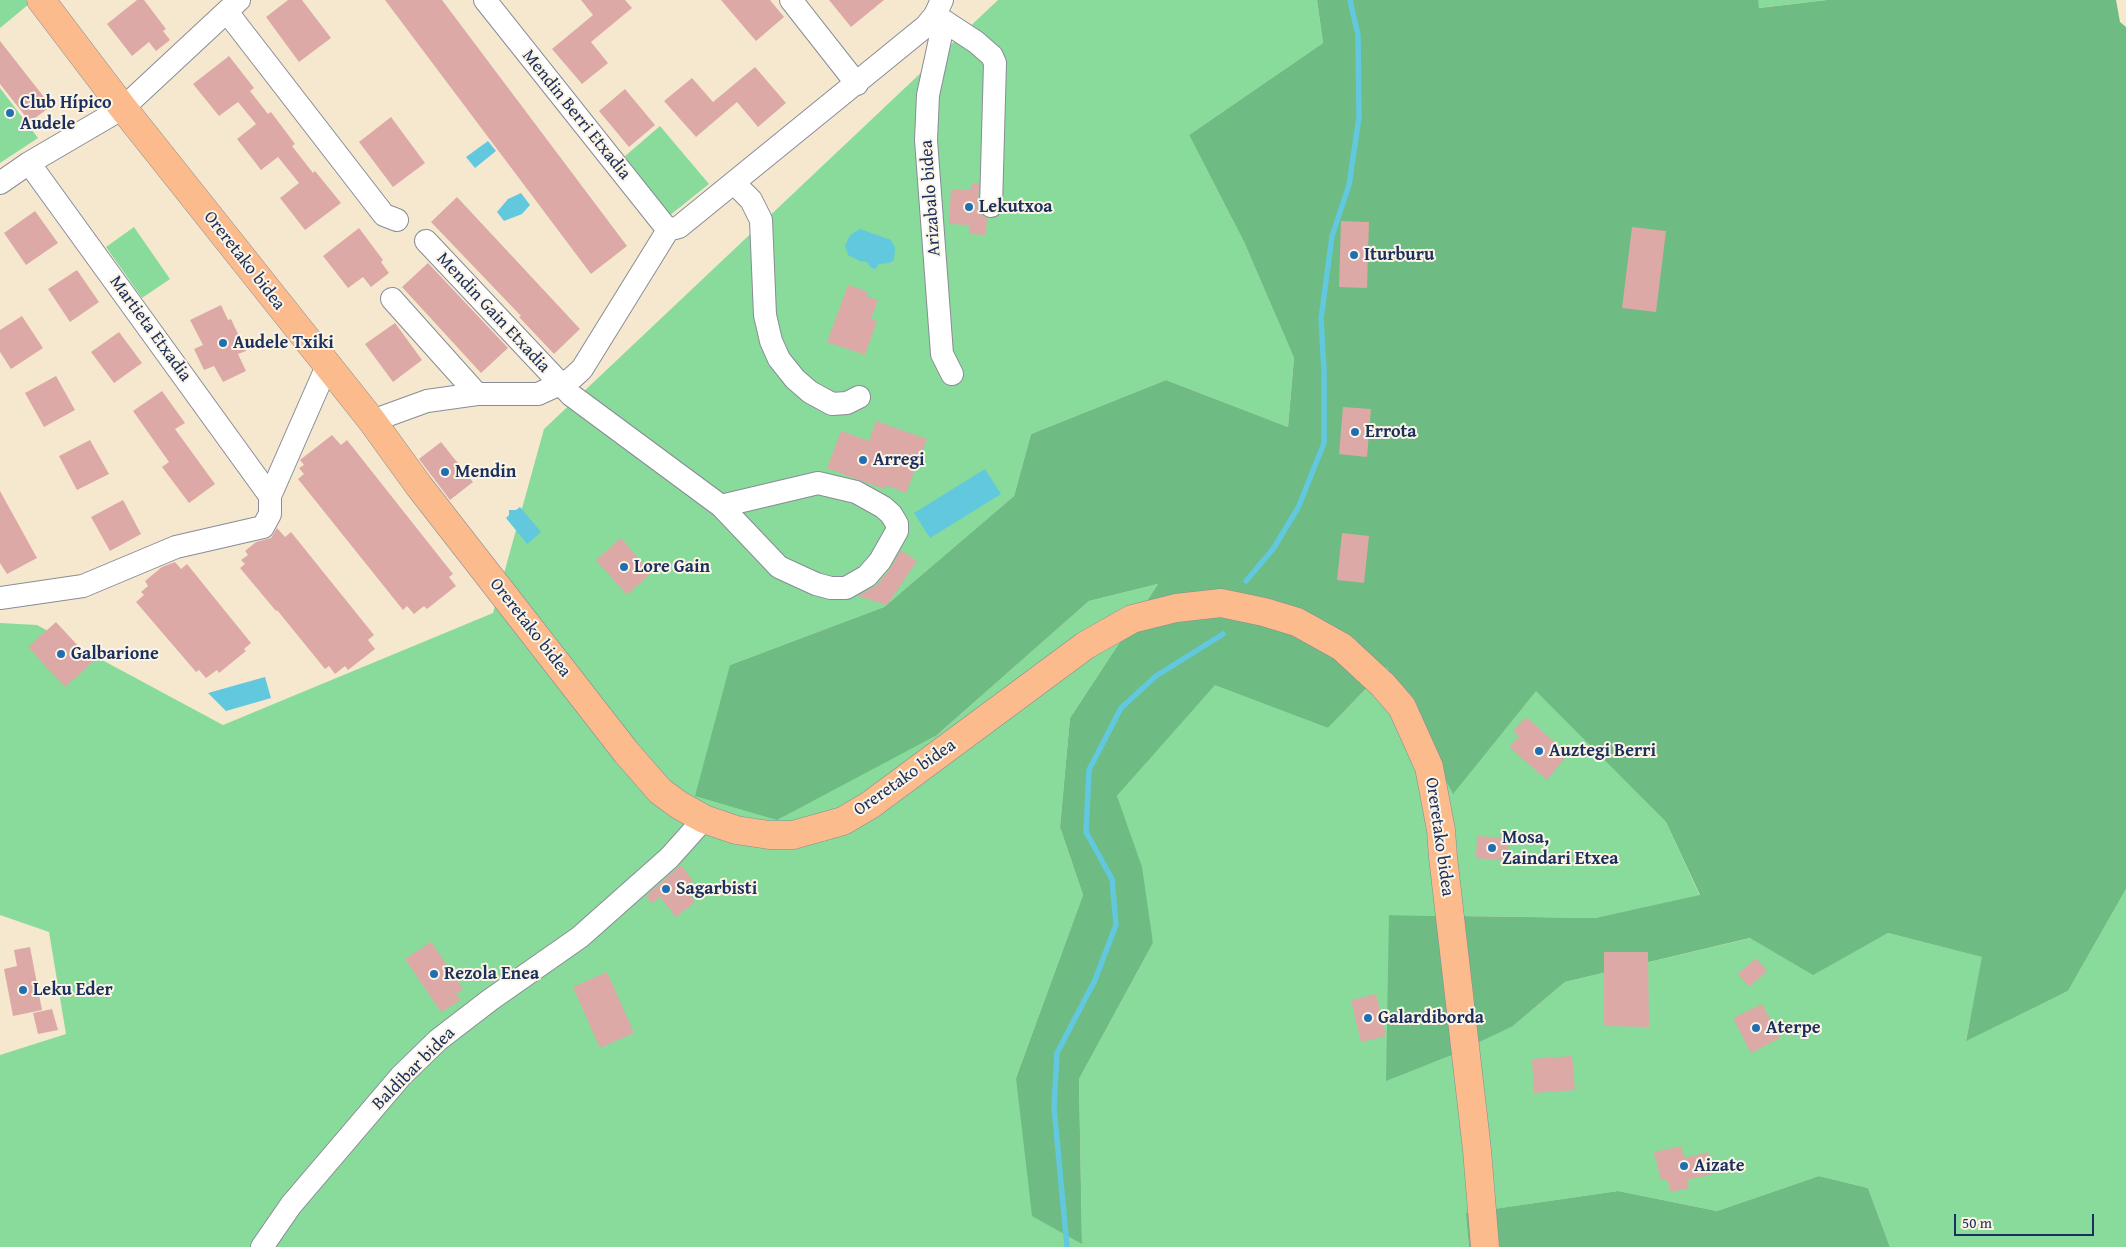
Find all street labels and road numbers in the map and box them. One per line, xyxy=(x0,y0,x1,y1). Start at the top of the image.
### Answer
street label: Mendin Berri Etxadia xyxy=(517,46,635,184)
street label: Arizabalo bidea xyxy=(916,139,946,257)
street label: Oreretako bidea xyxy=(199,207,289,315)
street label: Mendin Gain Etxadia xyxy=(432,248,554,378)
street label: Martieta Etxadia xyxy=(104,272,196,386)
street label: Oreretako bidea xyxy=(485,574,575,682)
street label: Oreretako bidea xyxy=(850,735,960,821)
street label: Oreretako bidea xyxy=(1420,776,1458,898)
street label: Baldibar bidea xyxy=(368,1023,460,1115)

